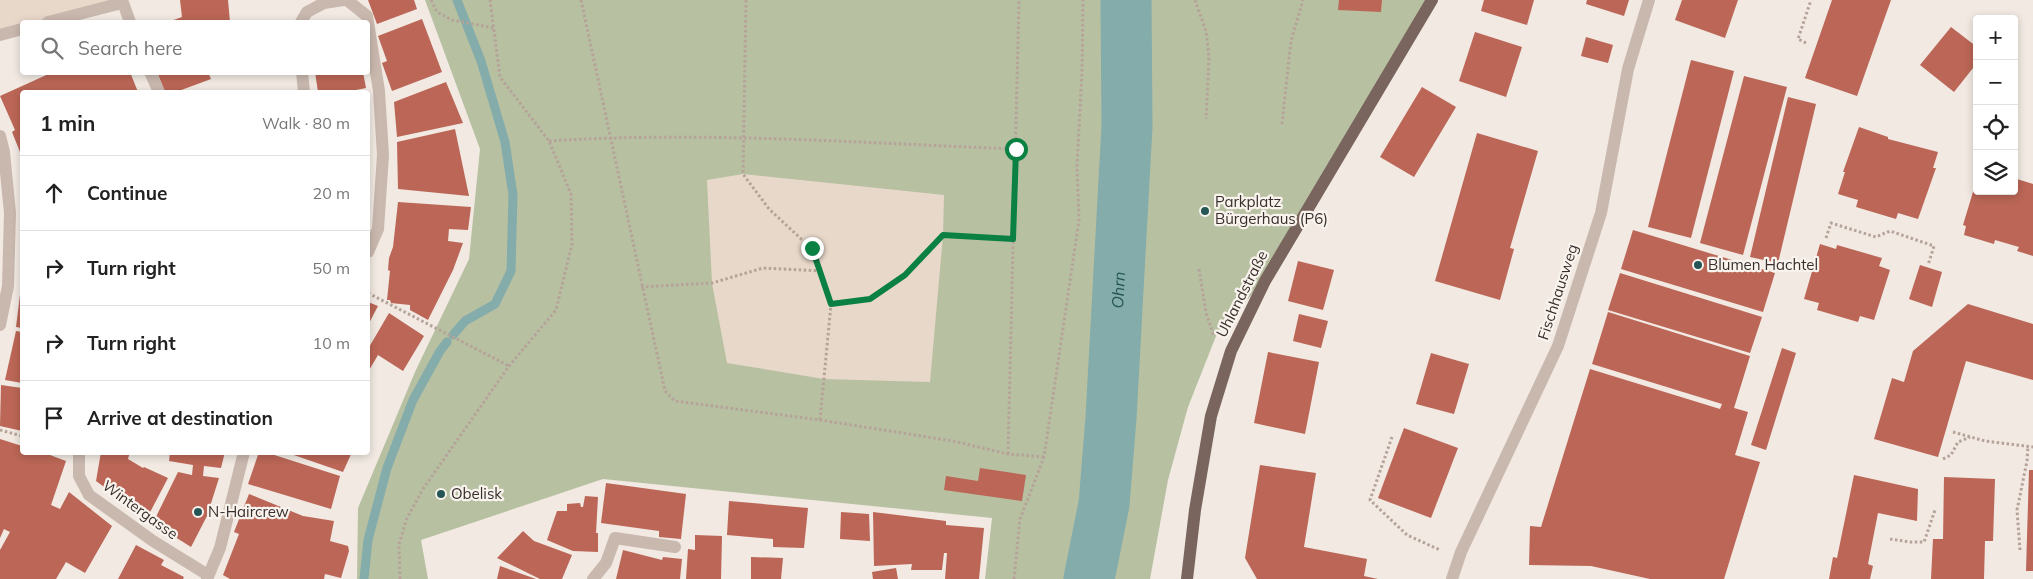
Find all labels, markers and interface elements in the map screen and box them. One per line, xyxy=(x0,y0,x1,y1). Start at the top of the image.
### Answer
map controls xyxy=(1973,15,2018,195)
button: + xyxy=(1973,15,2018,60)
search box xyxy=(20,20,370,75)
icon: search xyxy=(38,34,66,62)
text: Search here xyxy=(78,36,182,60)
button: − xyxy=(1973,60,2018,105)
button: locate xyxy=(1973,105,2018,150)
text: 1 min xyxy=(40,110,95,136)
text: Walk · 80 m xyxy=(262,113,350,133)
route start xyxy=(1005,138,1028,161)
button: layers xyxy=(1973,150,2018,195)
icon: ahead xyxy=(40,179,68,207)
text: Continue xyxy=(87,181,167,205)
text: 20 m xyxy=(313,183,350,203)
place label: Parkplatz Bürgerhaus (P6) xyxy=(1215,192,1328,228)
marker: Parkplatz Bürgerhaus (P6) xyxy=(1199,205,1211,217)
route end xyxy=(801,237,824,260)
street label: Fischhausweg xyxy=(1533,242,1582,342)
street label: Uhlandstraße xyxy=(1212,247,1272,340)
icon: right xyxy=(40,254,68,282)
place label: Blumen Hachtel xyxy=(1708,255,1818,274)
text: Turn right xyxy=(87,256,176,280)
text: 50 m xyxy=(313,258,350,278)
marker: Blumen Hachtel xyxy=(1692,259,1704,271)
water label: Ohrn xyxy=(1107,271,1129,309)
icon: right xyxy=(40,329,68,357)
text: Turn right xyxy=(87,331,176,355)
text: 10 m xyxy=(313,333,350,353)
icon: arrive xyxy=(40,404,68,432)
text: Arrive at destination xyxy=(87,406,273,430)
street label: Wintergasse xyxy=(99,476,182,543)
place label: Obelisk xyxy=(451,484,502,503)
marker: Obelisk xyxy=(435,488,447,500)
place label: N-Haircrew xyxy=(208,502,289,521)
marker: N-Haircrew xyxy=(192,506,204,518)

